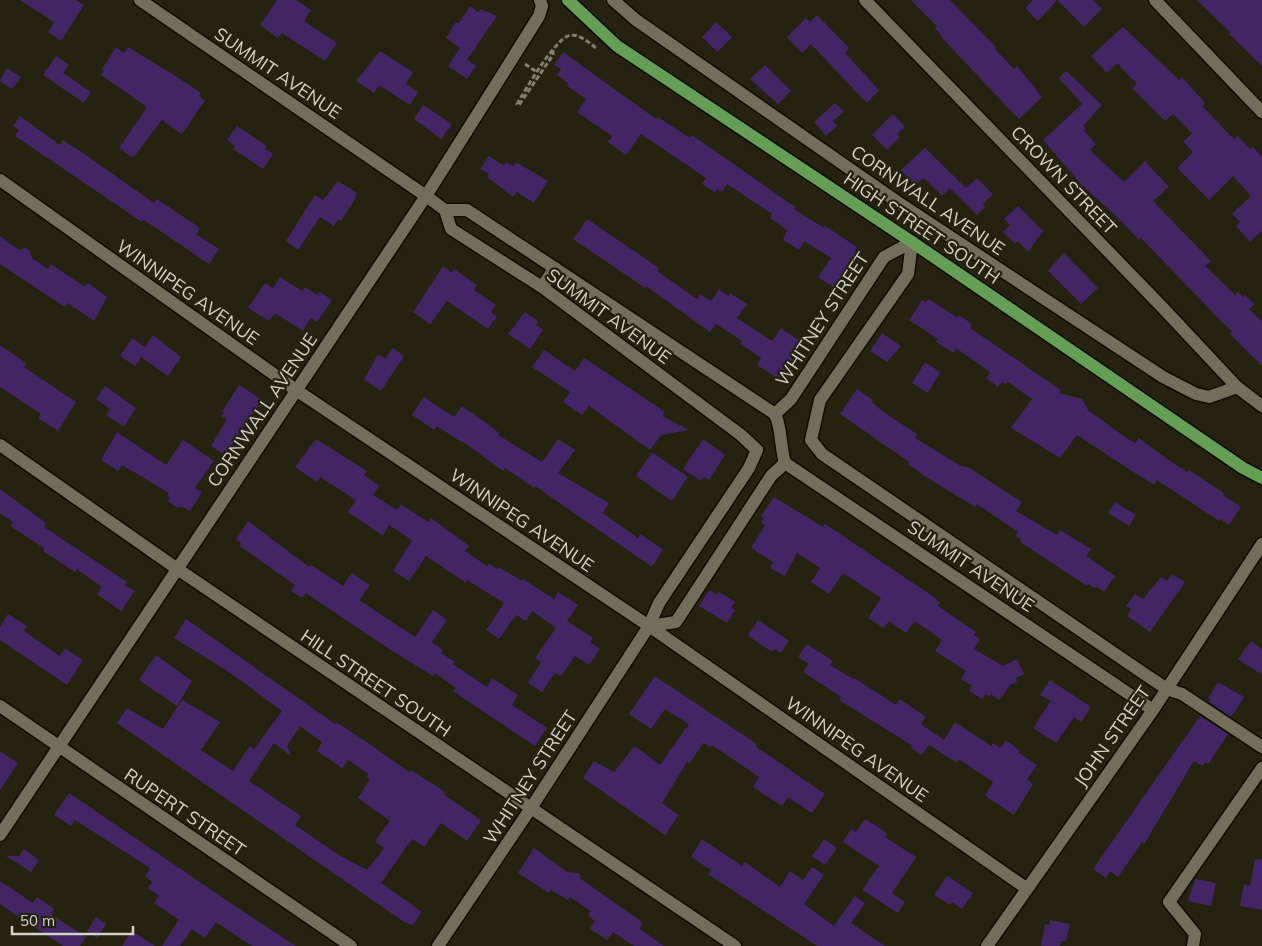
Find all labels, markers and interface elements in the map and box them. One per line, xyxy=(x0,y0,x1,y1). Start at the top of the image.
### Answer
street label: SUMMIT AVENUE xyxy=(210,22,346,124)
street label: CROWN STREET xyxy=(1006,121,1122,239)
street label: CORNWALL AVENUE xyxy=(847,140,1009,260)
street label: HIGH STREET SOUTH xyxy=(839,167,1005,289)
street label: WINNIPEG AVENUE xyxy=(112,234,264,350)
street label: WHITNEY STREET xyxy=(770,248,874,390)
street label: SUMMIT AVENUE xyxy=(542,263,676,369)
street label: CORNWALL AVENUE xyxy=(202,329,322,491)
street label: WINNIPEG AVENUE xyxy=(446,463,598,577)
street label: SUMMIT AVENUE xyxy=(903,515,1039,617)
street label: HILL STREET SOUTH xyxy=(296,624,456,742)
street label: JOHN STREET xyxy=(1069,681,1155,791)
street label: WINNIPEG AVENUE xyxy=(781,691,933,807)
street label: WHITNEY STREET xyxy=(478,706,582,848)
street label: RUPERT STREET xyxy=(120,763,250,861)
scale bar xyxy=(12,904,134,936)
text: 50 m xyxy=(20,911,55,930)

